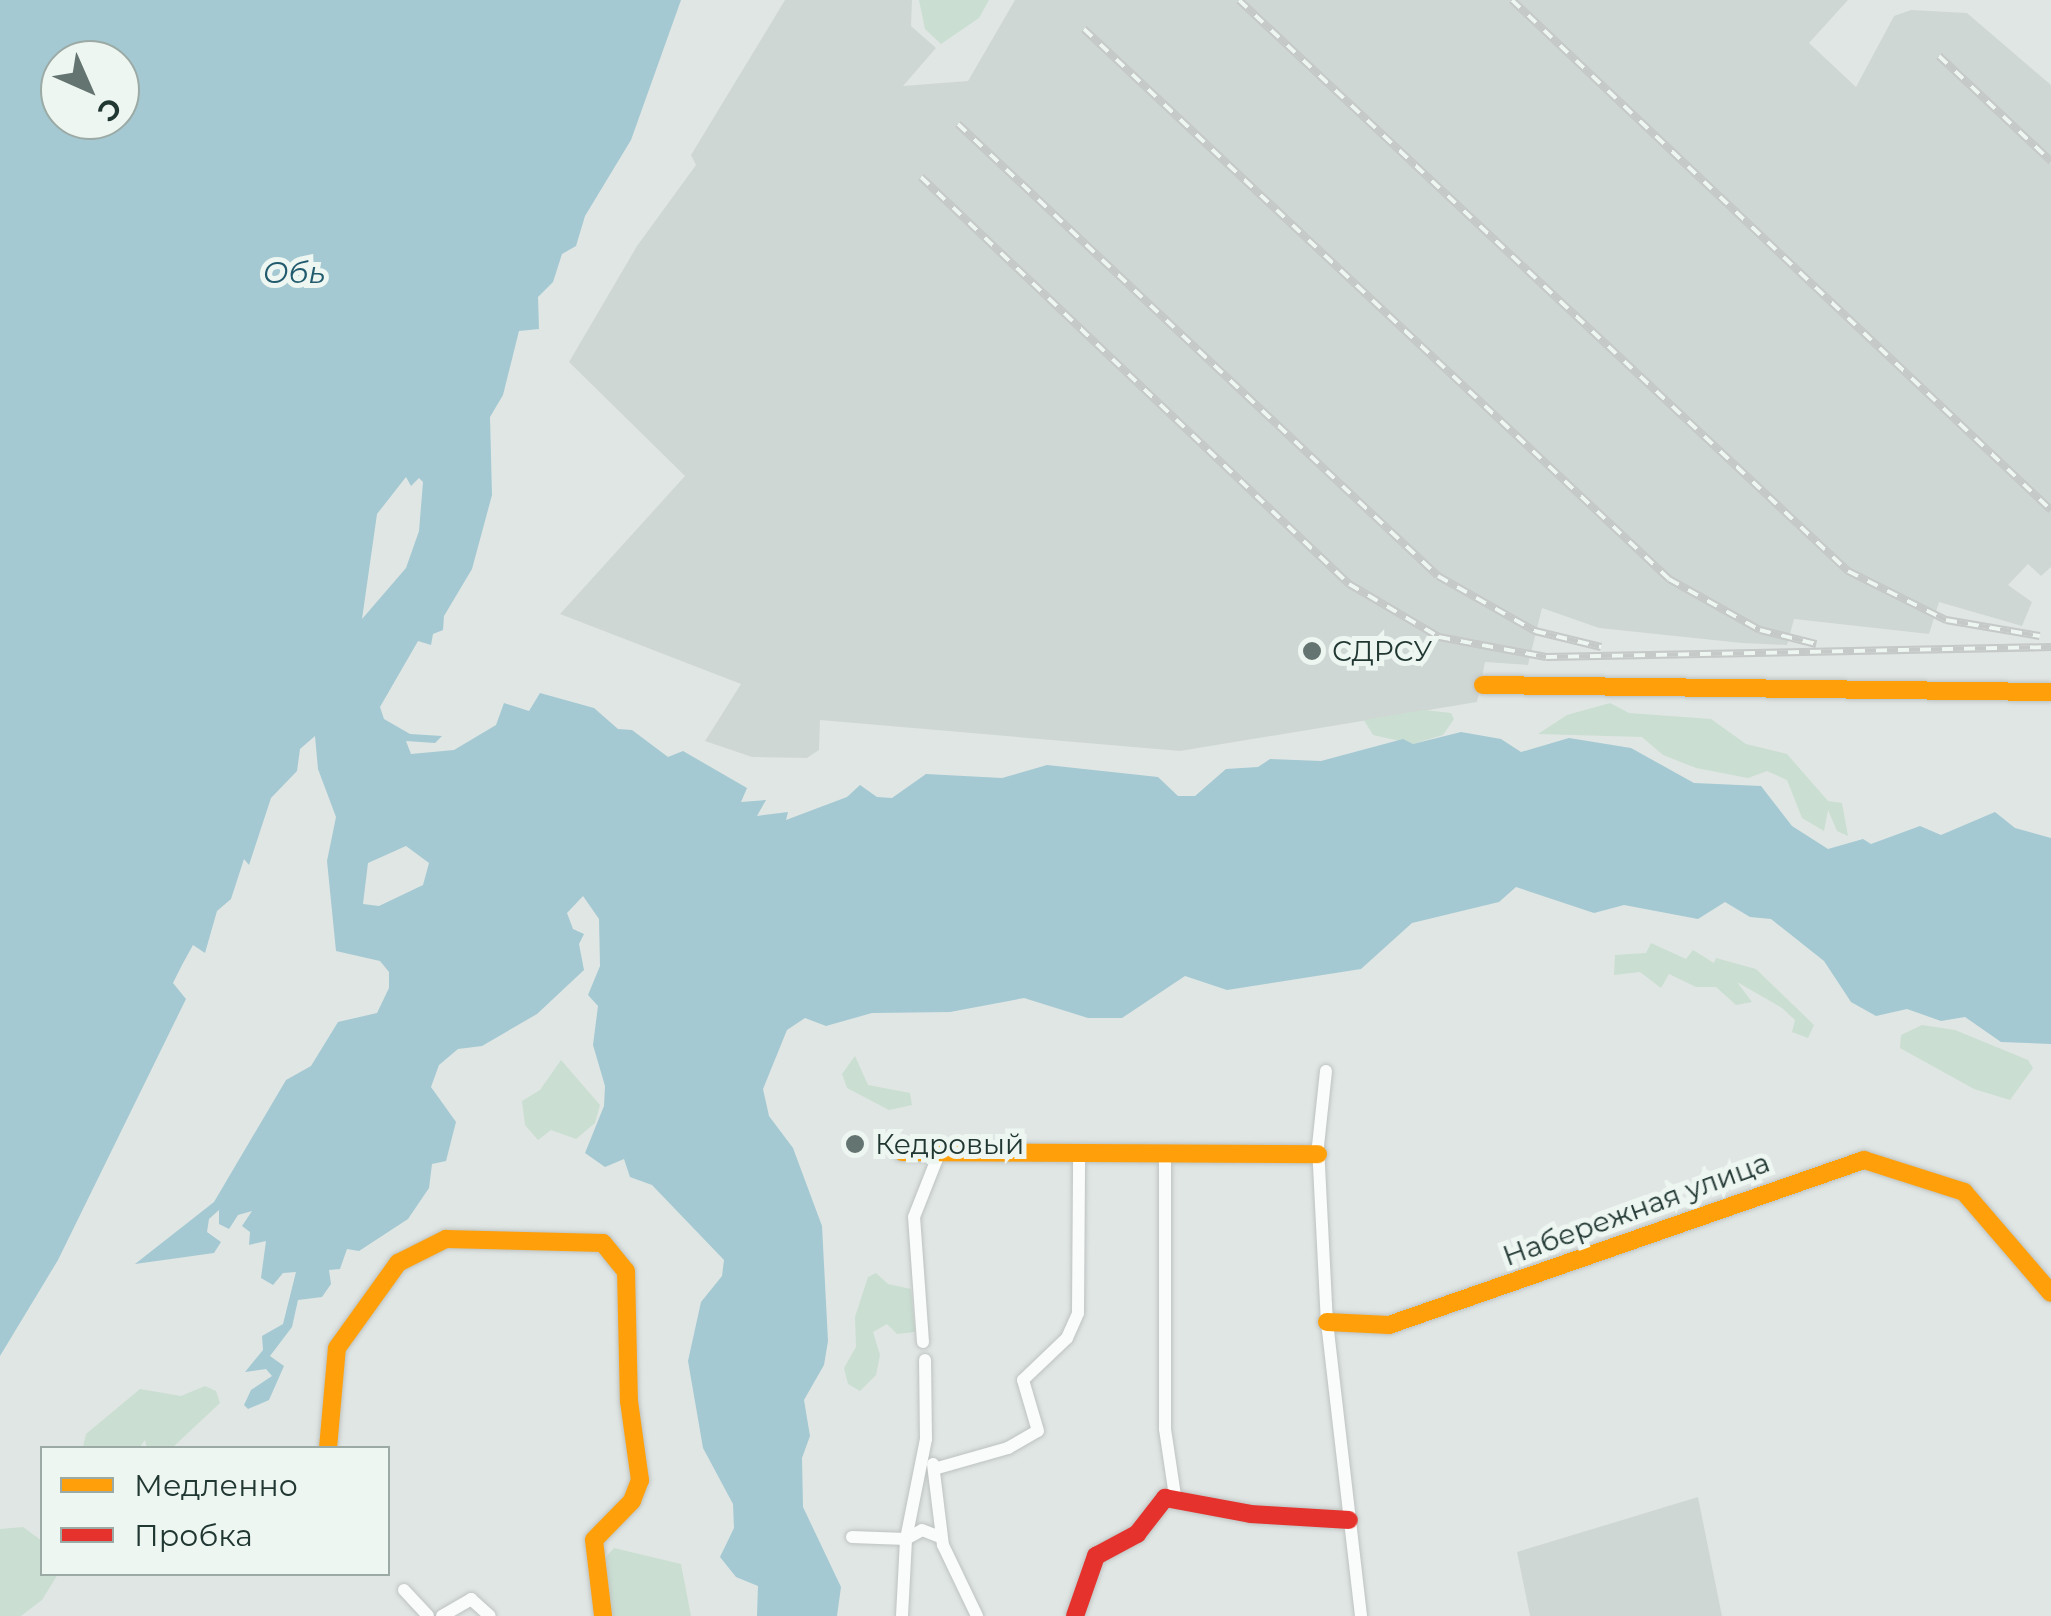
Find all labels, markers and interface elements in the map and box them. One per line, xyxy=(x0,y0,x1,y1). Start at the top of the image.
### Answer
north arrow xyxy=(40,40,140,140)
text: С xyxy=(91,91,129,129)
water label: Обь xyxy=(263,255,325,291)
place label: СДРСУ xyxy=(1332,634,1432,668)
marker: СДРСУ xyxy=(1301,640,1323,662)
place label: Кедровый xyxy=(875,1127,1024,1161)
marker: Кедровый xyxy=(844,1133,866,1155)
street label: Набережная улица xyxy=(1498,1145,1774,1273)
legend xyxy=(40,1446,390,1576)
text: Медленно xyxy=(134,1467,298,1504)
text: Пробка xyxy=(134,1517,253,1554)

